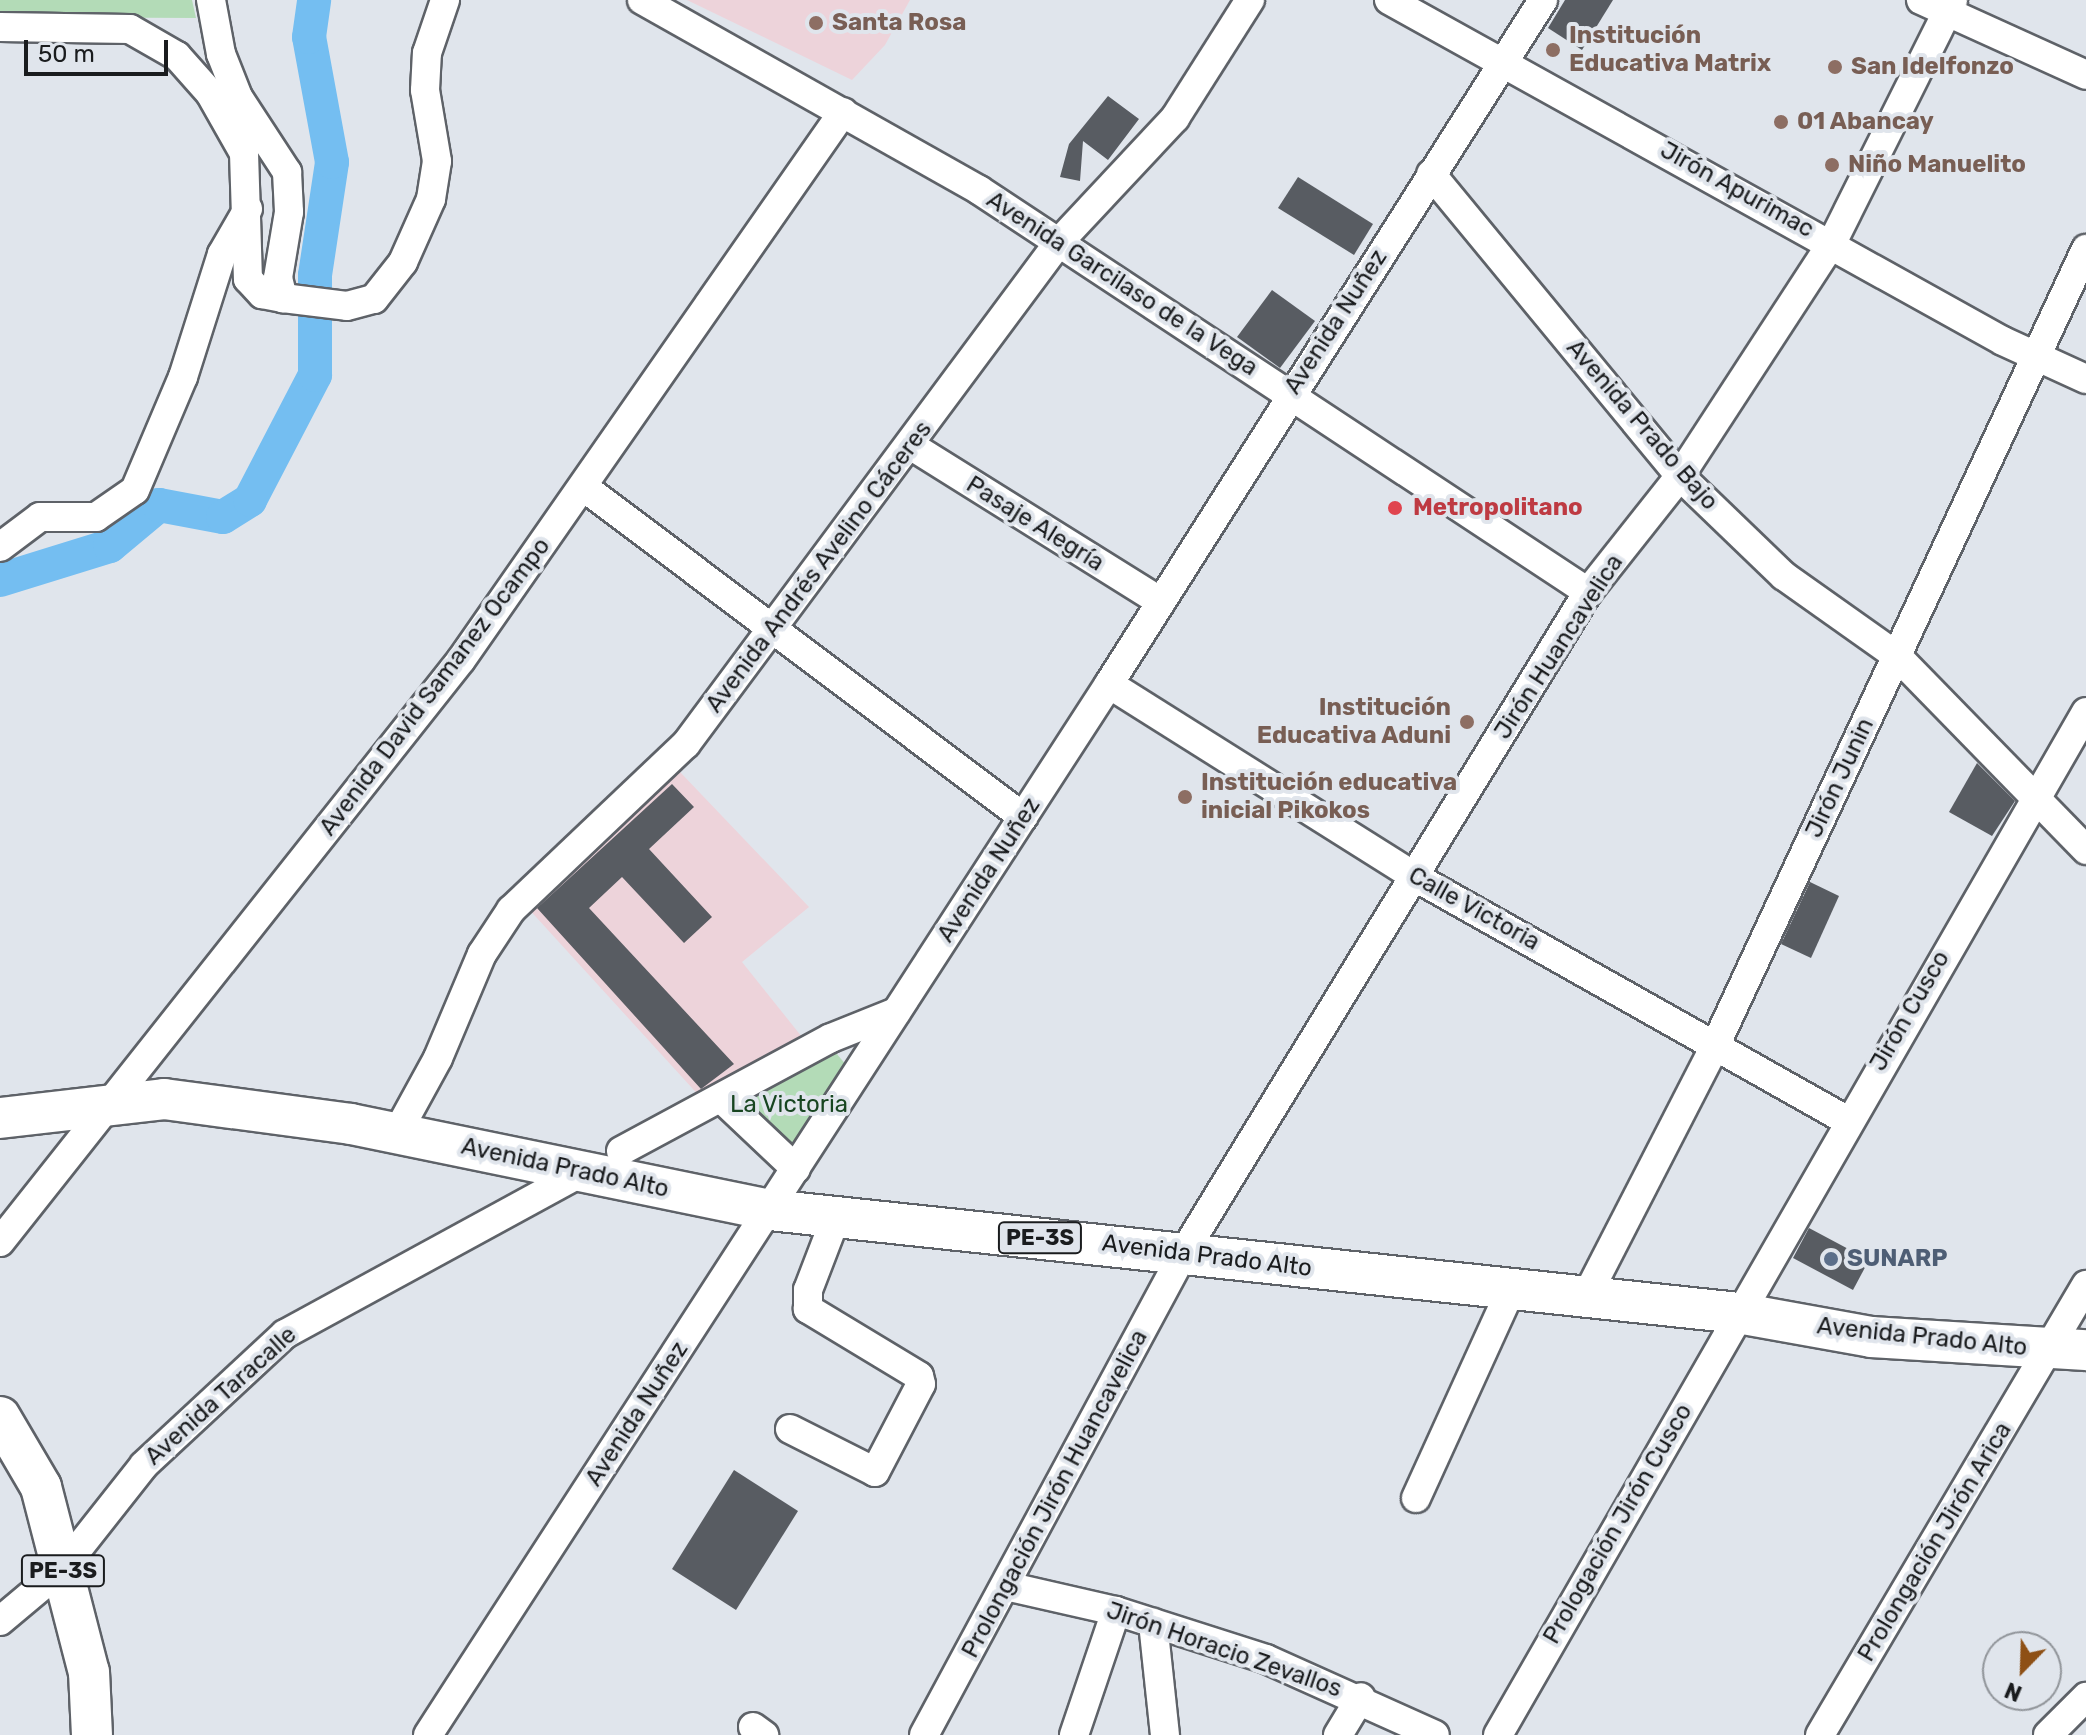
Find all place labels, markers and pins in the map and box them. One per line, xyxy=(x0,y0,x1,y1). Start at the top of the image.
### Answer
place label: Santa Rosa xyxy=(832,9,966,37)
marker: Santa Rosa xyxy=(807,14,825,32)
place label: Institución Educativa Matrix xyxy=(1569,22,1771,78)
marker: Institución Educativa Matrix xyxy=(1544,41,1562,59)
place label: San Idelfonzo xyxy=(1851,53,2014,81)
marker: San Idelfonzo xyxy=(1826,58,1844,76)
place label: 01 Abancay xyxy=(1797,108,1935,136)
marker: 01 Abancay xyxy=(1772,113,1790,131)
place label: Niño Manuelito xyxy=(1848,151,2026,179)
marker: Niño Manuelito xyxy=(1823,156,1841,174)
place label: Metropolitano xyxy=(1413,494,1583,522)
marker: Metropolitano xyxy=(1384,497,1406,519)
place label: Institución Educativa Aduni xyxy=(1256,694,1451,750)
marker: Institución Educativa Aduni xyxy=(1458,713,1476,731)
place label: Institución educativa inicial Pikokos xyxy=(1201,769,1457,825)
marker: Institución educativa inicial Pikokos xyxy=(1176,788,1194,806)
place label: SUNARP xyxy=(1847,1245,1948,1273)
marker: SUNARP xyxy=(1822,1250,1840,1268)

